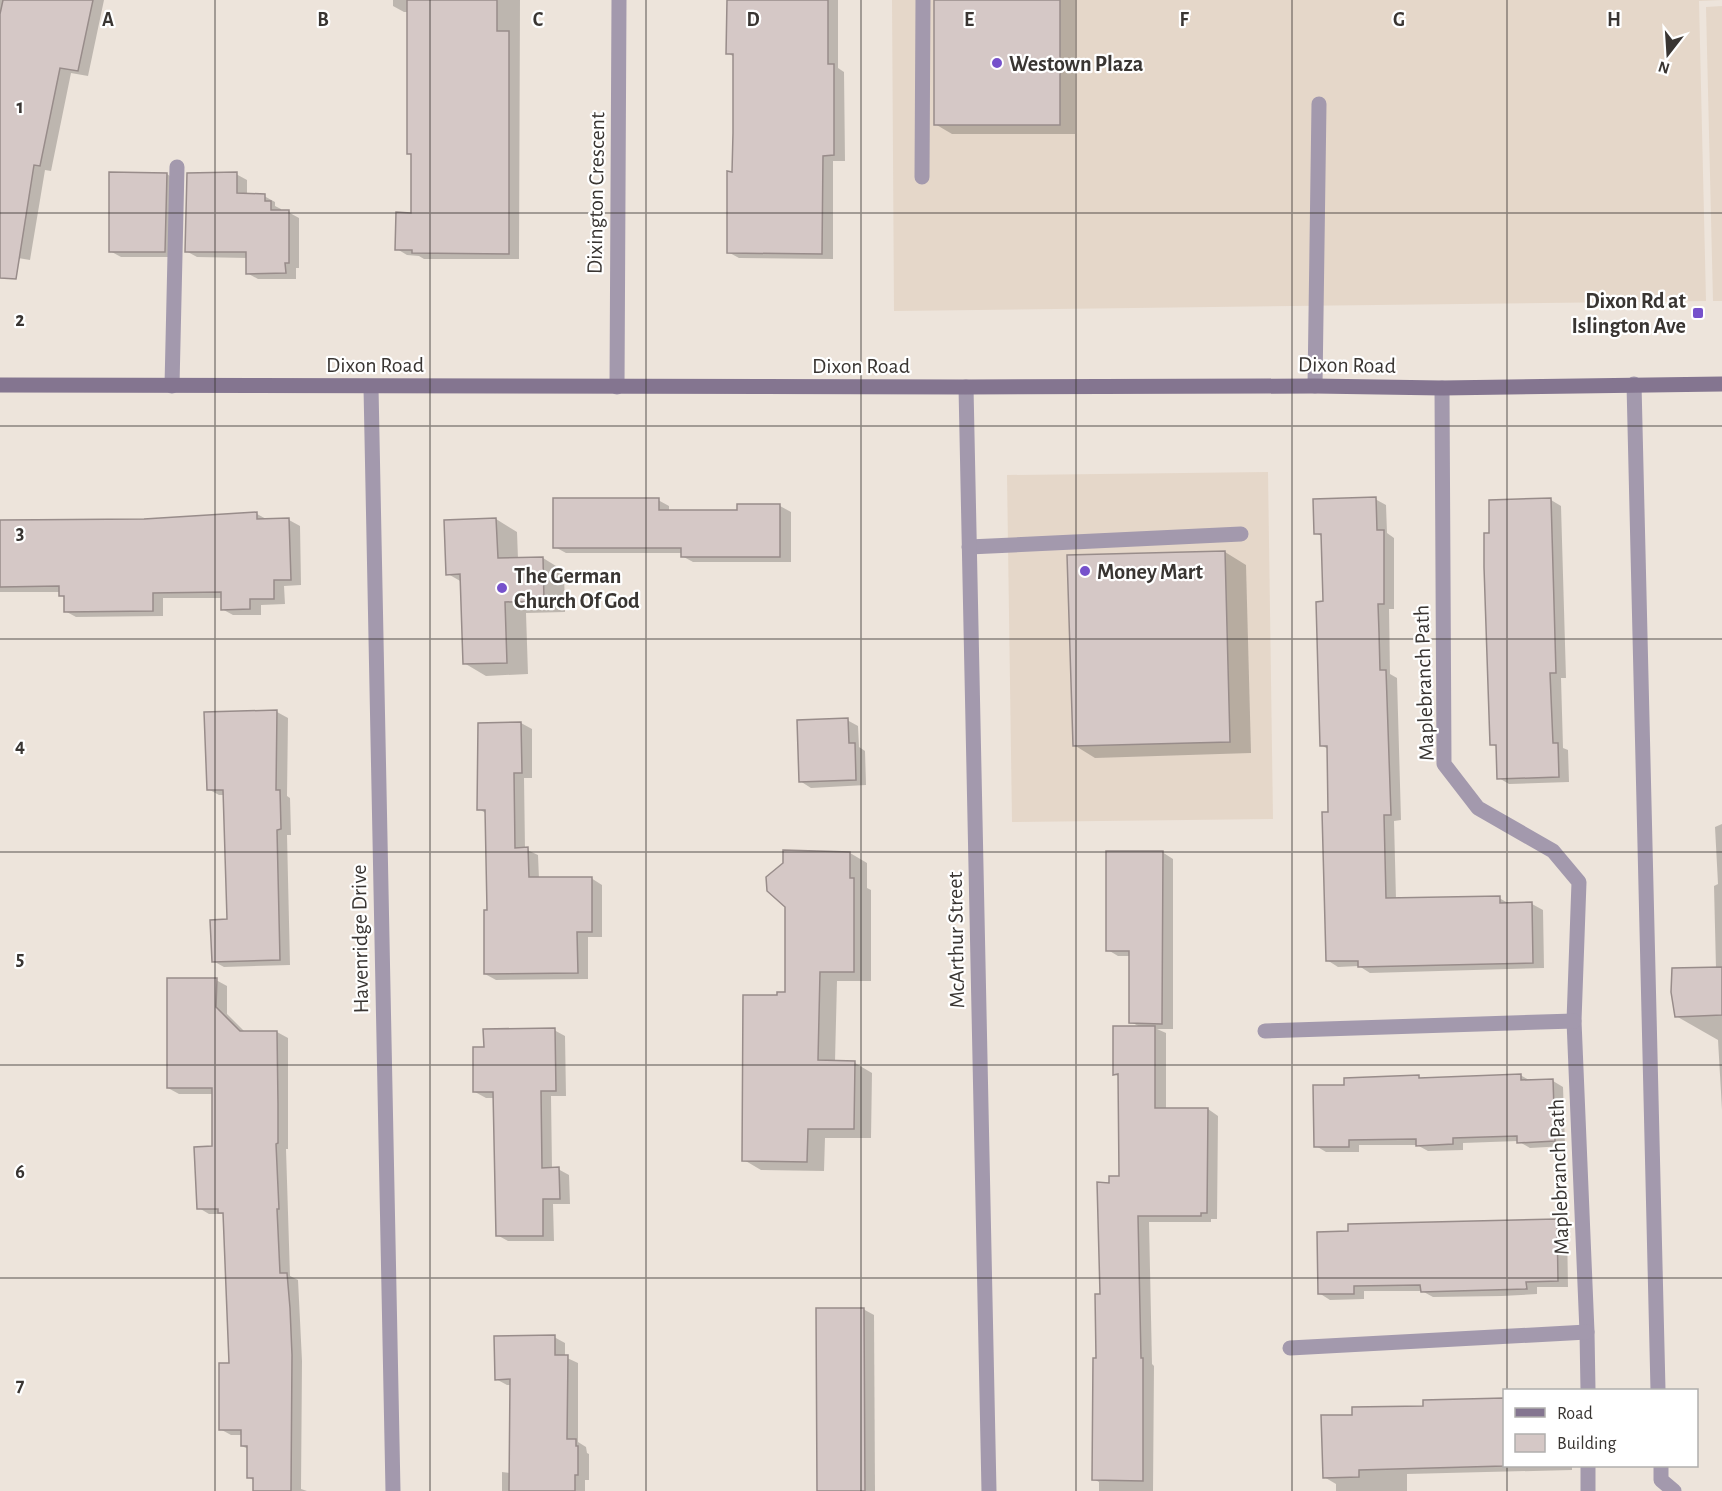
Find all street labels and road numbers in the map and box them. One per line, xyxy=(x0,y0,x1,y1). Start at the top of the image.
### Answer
street label: Dixington Crescent xyxy=(584,112,608,274)
street label: Dixon Road xyxy=(1298,353,1396,377)
street label: Dixon Road xyxy=(326,354,424,376)
street label: Dixon Road xyxy=(812,355,910,377)
street label: Maplebranch Path xyxy=(1410,604,1438,761)
street label: Havenridge Drive xyxy=(348,864,372,1014)
street label: McArthur Street xyxy=(944,871,968,1009)
street label: Maplebranch Path xyxy=(1545,1098,1573,1255)

